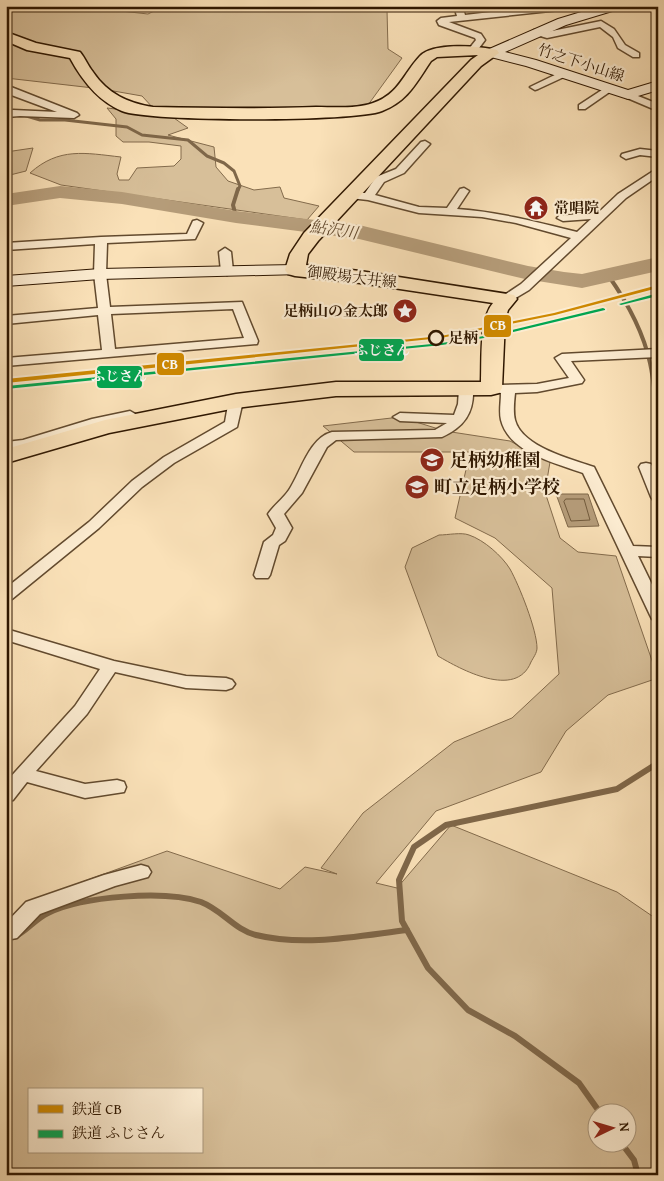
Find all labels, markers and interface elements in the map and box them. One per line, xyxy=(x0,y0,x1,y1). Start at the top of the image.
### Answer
street label: 竹之下小山線 xyxy=(535,39,627,86)
temple icon: 常唱院 xyxy=(523,195,549,221)
place label: 常唱院 xyxy=(554,197,599,218)
water label: 鮎沢川 xyxy=(308,213,362,245)
street label: 御殿場大井線 xyxy=(306,261,398,292)
place icon: 足柄山の金太郎 xyxy=(392,298,418,324)
place label: 足柄山の金太郎 xyxy=(283,300,388,321)
line badge: CB xyxy=(483,314,512,338)
text: CB xyxy=(490,315,506,335)
place label: 足柄 xyxy=(448,327,478,348)
marker: 足柄 xyxy=(428,330,444,346)
line badge: ふじさん xyxy=(358,338,405,362)
text: ふじさん xyxy=(354,340,410,360)
line badge: CB xyxy=(156,352,185,376)
text: CB xyxy=(162,354,178,374)
line badge: ふじさん xyxy=(96,365,143,389)
text: ふじさん xyxy=(91,366,147,386)
place label: 足柄幼稚園 xyxy=(450,446,540,473)
school or university icon: 足柄幼稚園 xyxy=(419,447,445,473)
place label: 町立足柄小学校 xyxy=(434,473,560,500)
school or university icon: 町立足柄小学校 xyxy=(404,474,430,500)
legend xyxy=(28,1088,202,1154)
text: 鉄道 CB xyxy=(72,1098,122,1119)
north arrow xyxy=(586,1104,636,1154)
text: N xyxy=(615,1121,635,1133)
text: 鉄道 ふじさん xyxy=(72,1122,165,1143)

